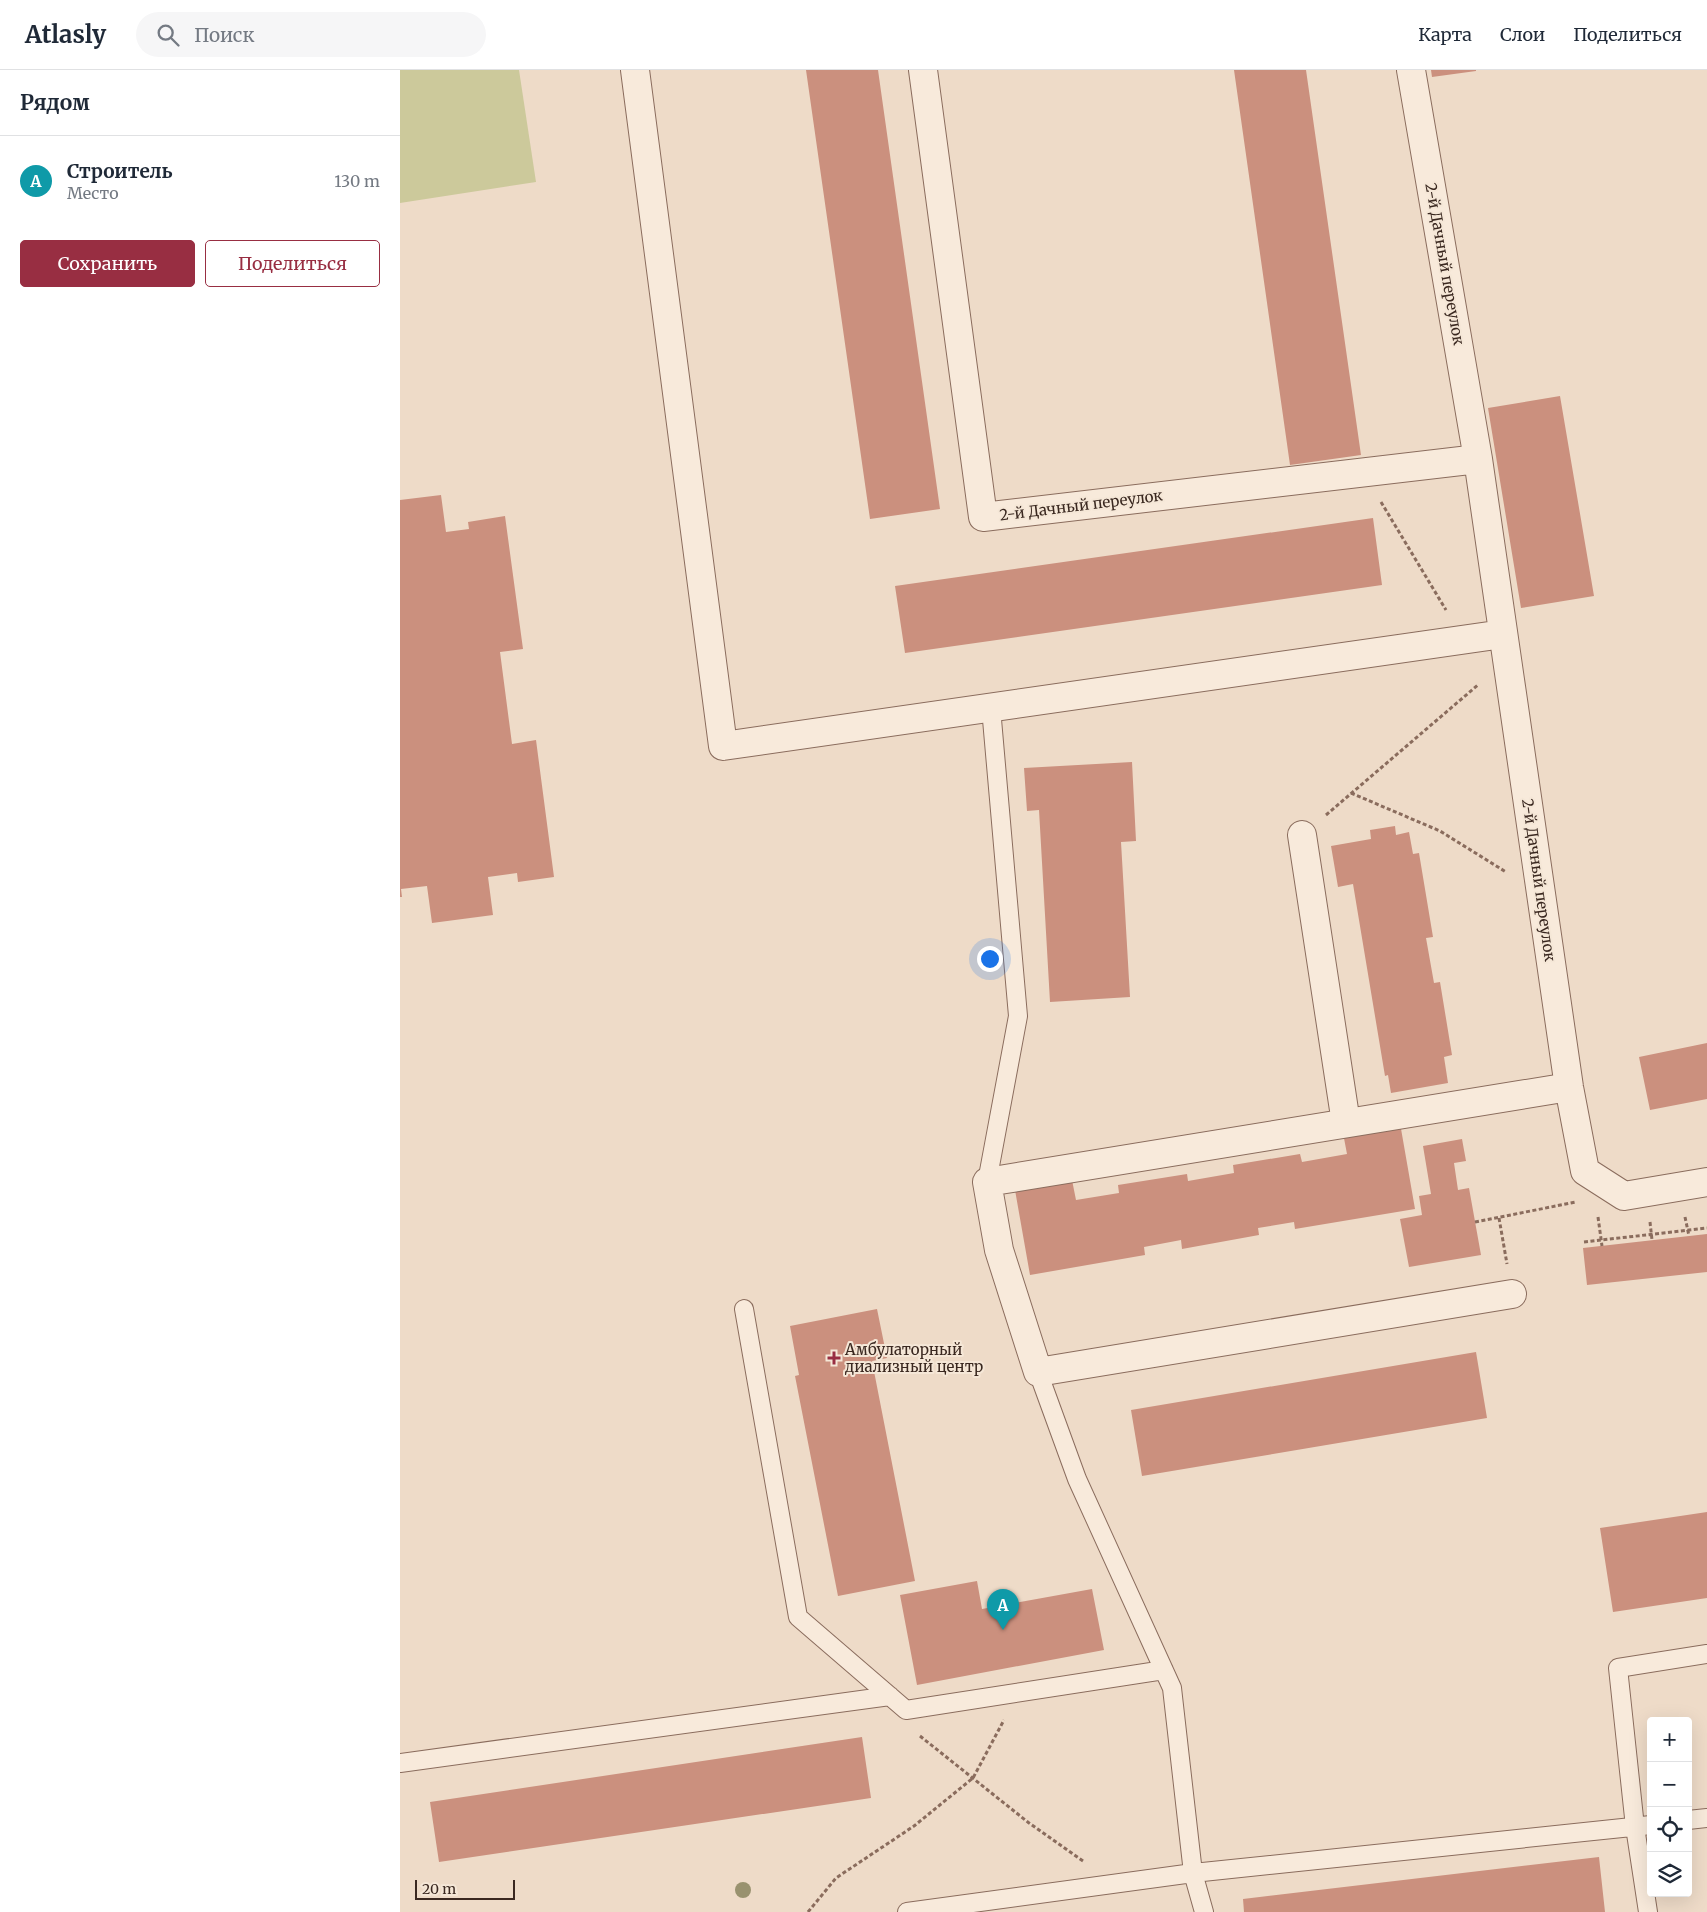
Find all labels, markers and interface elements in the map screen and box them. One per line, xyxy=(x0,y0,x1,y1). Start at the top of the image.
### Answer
search box xyxy=(136,12,486,57)
text: Atlasly xyxy=(25,19,106,50)
icon: search xyxy=(154,21,182,49)
text: Поиск xyxy=(194,23,254,47)
text: Карта xyxy=(1418,23,1472,46)
text: Слои xyxy=(1500,23,1545,46)
text: Поделиться xyxy=(1573,23,1682,46)
text: Рядом xyxy=(20,89,90,116)
text: Строитель xyxy=(67,159,172,183)
text: A xyxy=(30,171,42,191)
text: 130 m xyxy=(334,171,380,191)
street label: 2-й Дачный переулок xyxy=(1421,181,1469,347)
text: Место xyxy=(67,183,118,203)
button: Сохранить xyxy=(20,240,195,287)
button: Поделиться xyxy=(205,240,380,287)
street label: 2-й Дачный переулок xyxy=(998,485,1164,524)
street label: 2-й Дачный переулок xyxy=(1518,797,1560,963)
your location xyxy=(977,946,1003,972)
place label: Амбулаторный диализный центр xyxy=(844,1340,983,1376)
marker: Амбулаторный диализный центр xyxy=(827,1351,841,1365)
pin: A xyxy=(987,1589,1019,1630)
map controls xyxy=(1647,1717,1692,1897)
button: + xyxy=(1647,1717,1692,1762)
button: − xyxy=(1647,1762,1692,1807)
button: locate xyxy=(1647,1807,1692,1852)
button: layers xyxy=(1647,1852,1692,1897)
scale bar xyxy=(415,1877,515,1900)
text: 20 m xyxy=(422,1880,456,1898)

